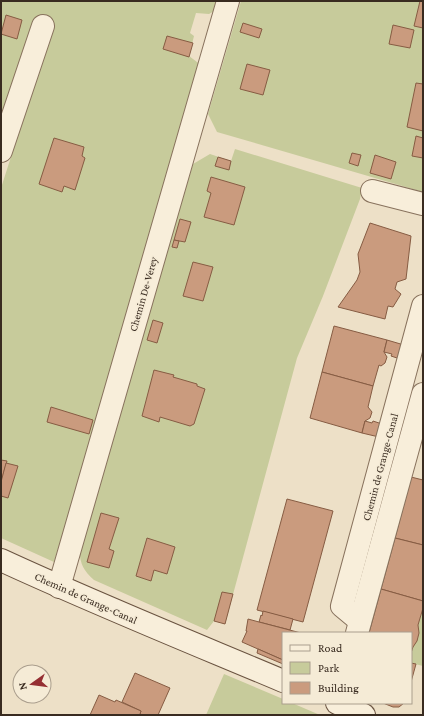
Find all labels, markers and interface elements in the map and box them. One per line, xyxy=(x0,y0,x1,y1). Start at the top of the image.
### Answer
street label: Chemin De-Verey xyxy=(127,254,161,333)
street label: Chemin de Grange-Canal xyxy=(360,412,401,522)
street label: Chemin de Grange-Canal xyxy=(32,570,139,627)
legend xyxy=(282,632,412,704)
text: Road xyxy=(318,641,343,655)
text: Park xyxy=(318,661,340,675)
north arrow xyxy=(12,664,52,704)
text: N xyxy=(15,681,29,692)
text: Building xyxy=(318,681,359,695)

